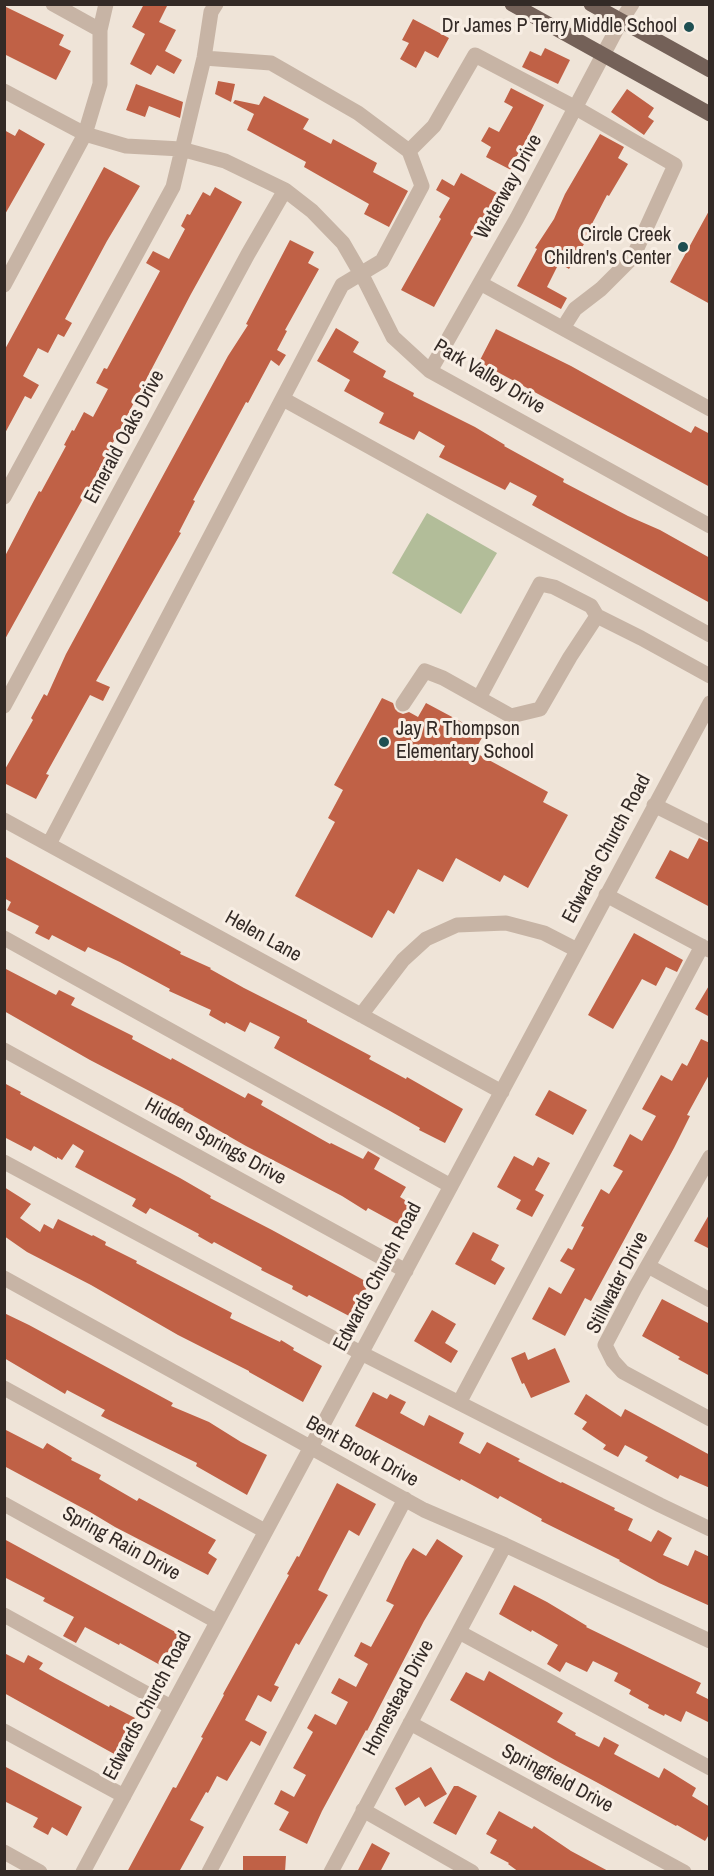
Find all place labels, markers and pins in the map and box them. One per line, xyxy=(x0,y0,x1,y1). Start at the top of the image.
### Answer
place label: Dr James P Terry Middle School xyxy=(442,15,677,39)
marker: Dr James P Terry Middle School xyxy=(682,20,696,34)
place label: Circle Creek Children's Center xyxy=(544,224,671,271)
marker: Circle Creek Children's Center xyxy=(676,240,690,254)
place label: Jay R Thompson Elementary School xyxy=(396,718,534,765)
marker: Jay R Thompson Elementary School xyxy=(377,735,391,749)

